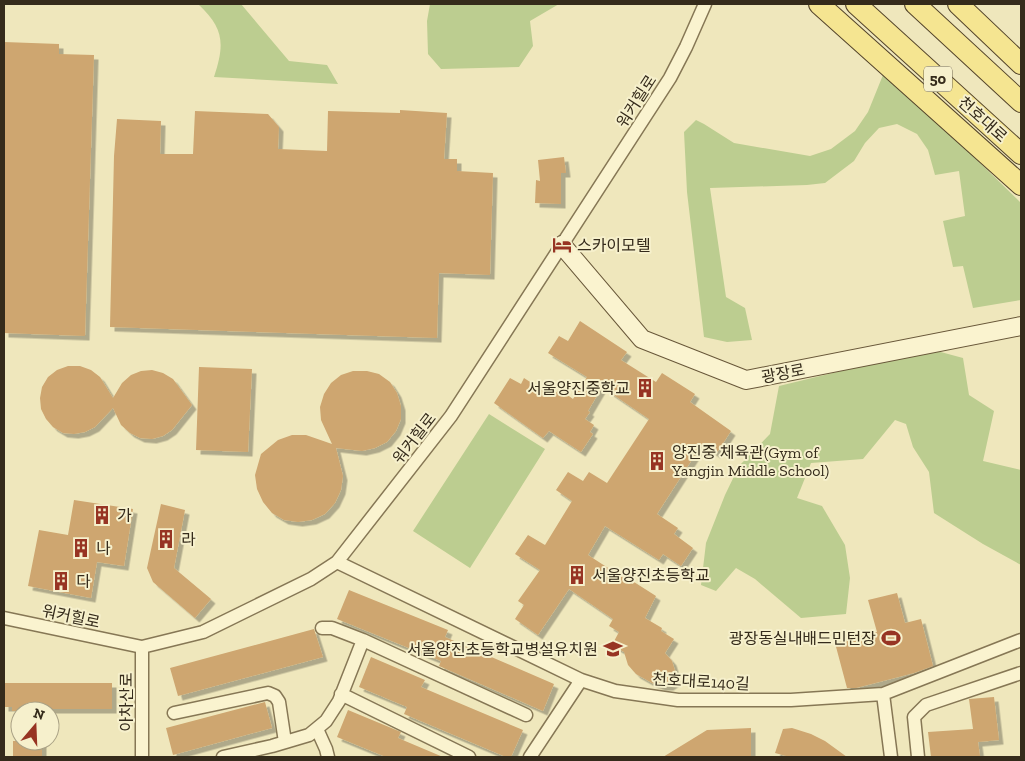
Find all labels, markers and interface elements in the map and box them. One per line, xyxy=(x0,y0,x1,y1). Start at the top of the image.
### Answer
road number: 50 xyxy=(924,66,952,92)
street label: 워커힐로 xyxy=(612,71,661,131)
street label: 천호대로 xyxy=(954,93,1011,146)
hotel icon: 스카이모텔 xyxy=(551,234,573,256)
place label: 스카이모텔 xyxy=(577,236,651,255)
street label: 광장로 xyxy=(760,360,807,387)
building icon: 서울양진중학교 xyxy=(634,377,656,399)
place label: 서울양진중학교 xyxy=(527,379,630,398)
street label: 워커힐로 xyxy=(389,409,440,467)
place label: 양진중 체육관(Gym of Yangjin Middle School) xyxy=(671,443,829,480)
building icon: 양진중 체육관(Gym of Yangjin Middle School) xyxy=(646,450,668,472)
building icon: 가 xyxy=(91,504,113,526)
place label: 가 xyxy=(117,506,132,525)
building icon: 라 xyxy=(155,528,177,550)
place label: 라 xyxy=(181,530,196,549)
building icon: 나 xyxy=(70,537,92,559)
place label: 나 xyxy=(96,539,111,558)
building icon: 서울양진초등학교 xyxy=(566,564,588,586)
place label: 서울양진초등학교 xyxy=(592,566,710,585)
building icon: 다 xyxy=(50,570,72,592)
place label: 다 xyxy=(76,572,91,591)
street label: 워커힐로 xyxy=(40,601,102,632)
sports icon: 광장동실내배드민턴장 xyxy=(880,627,902,649)
place label: 광장동실내배드민턴장 xyxy=(729,629,876,648)
school or university icon: 서울양진초등학교병설유치원 xyxy=(602,638,624,660)
place label: 서울양진초등학교병설유치원 xyxy=(407,640,598,659)
street label: 천호대로140길 xyxy=(652,669,750,694)
street label: 아차산로 xyxy=(117,672,136,731)
north arrow xyxy=(10,701,60,751)
text: N xyxy=(31,704,47,724)

